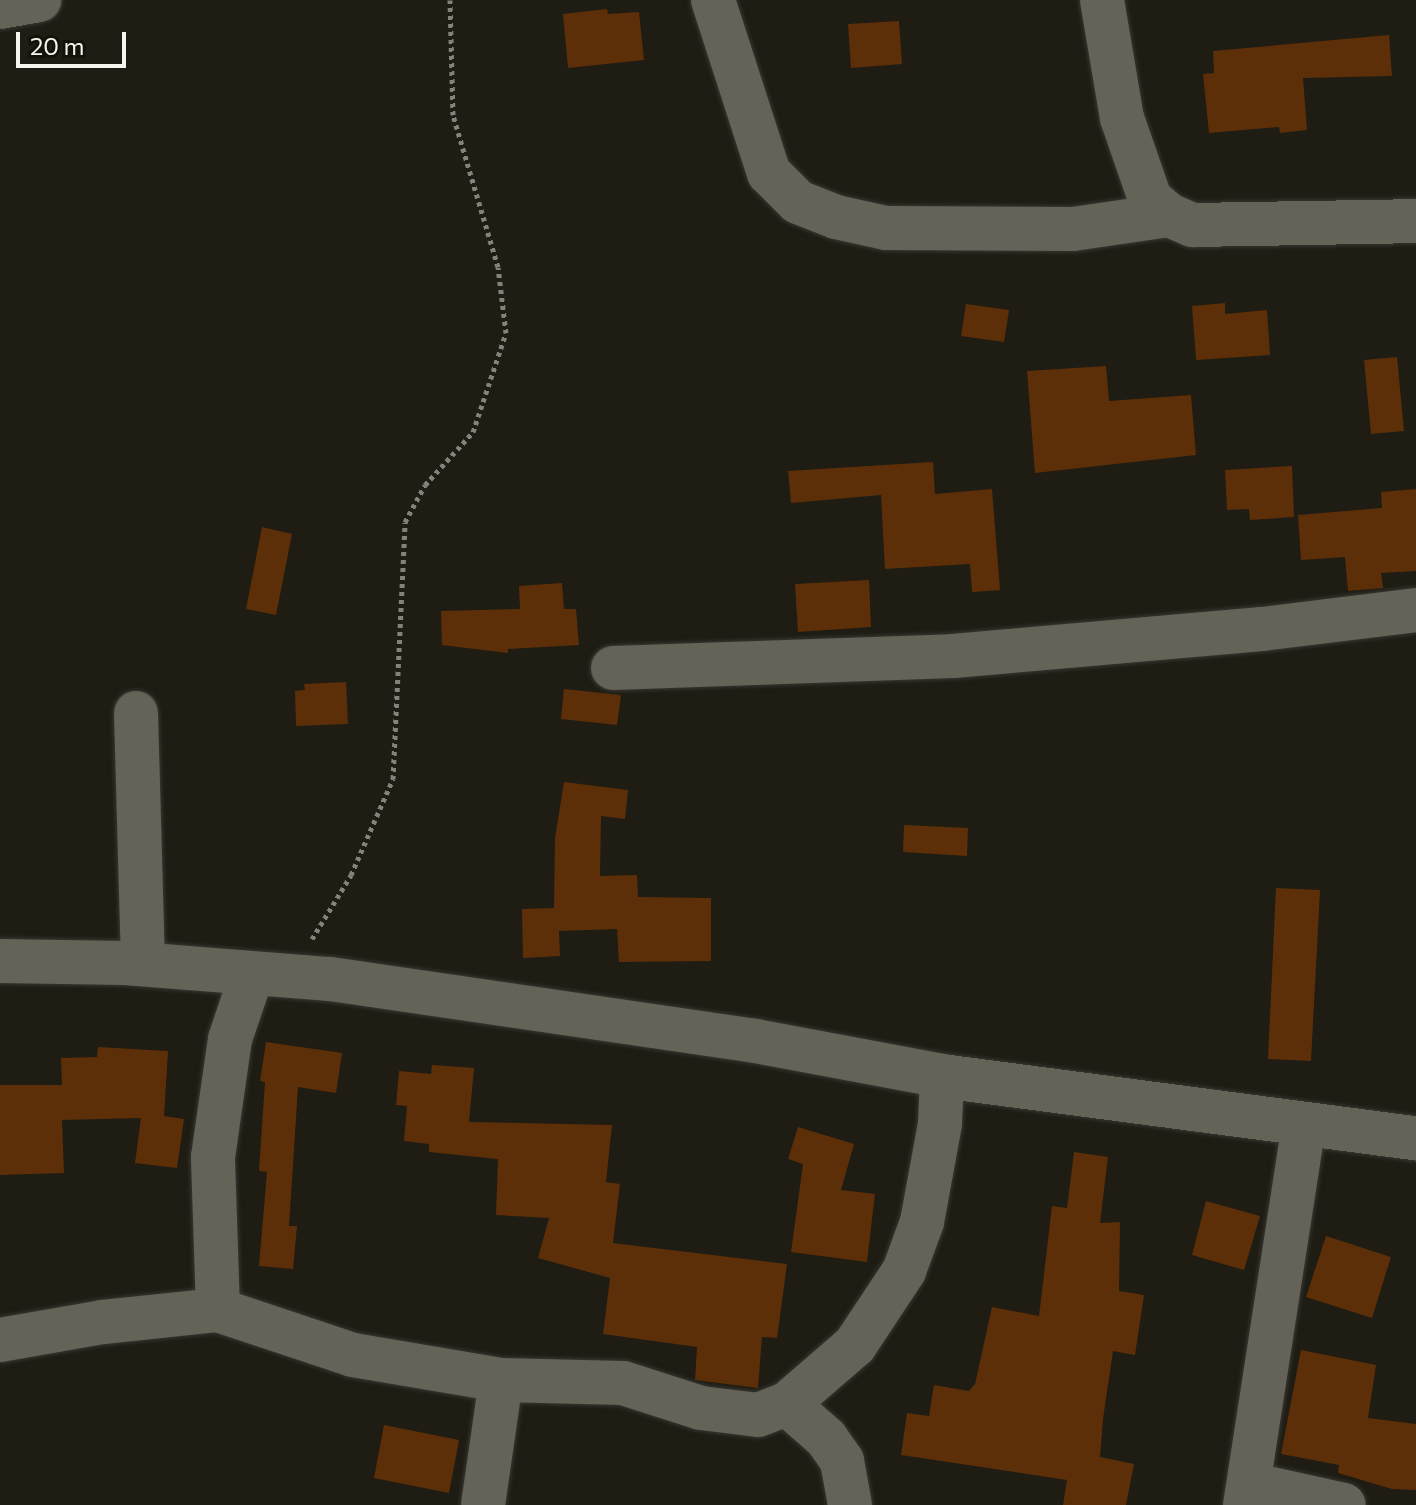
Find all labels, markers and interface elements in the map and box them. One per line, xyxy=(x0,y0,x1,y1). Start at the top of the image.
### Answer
scale bar xyxy=(20,16,130,66)
text: 20 m xyxy=(30,31,84,60)

